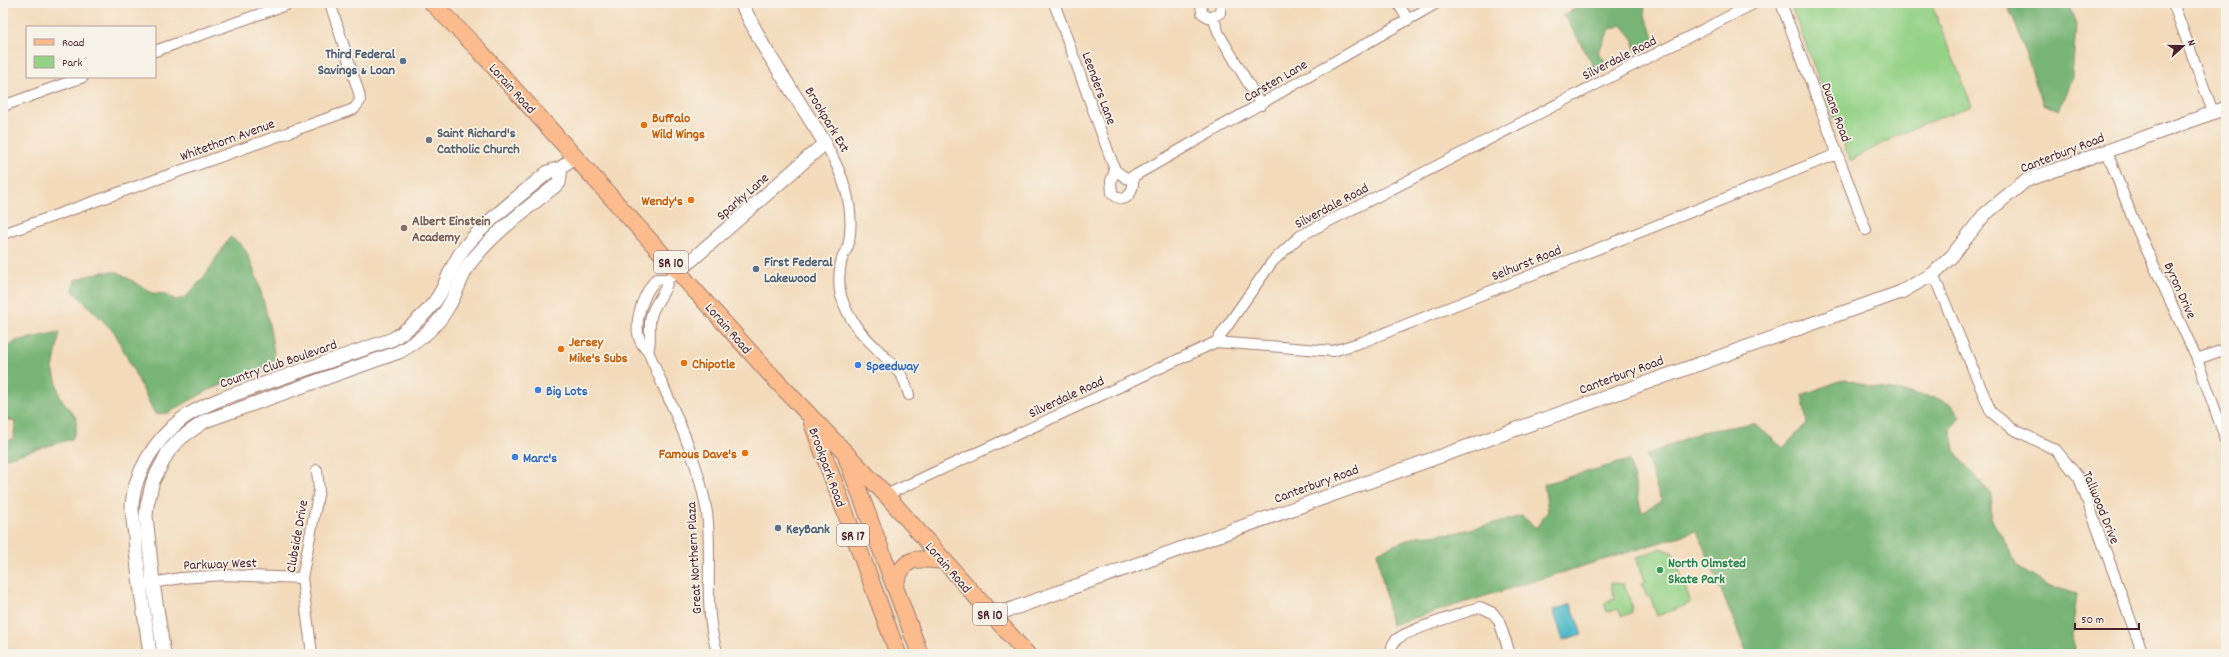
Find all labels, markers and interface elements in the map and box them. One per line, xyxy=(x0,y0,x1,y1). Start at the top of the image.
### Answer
legend xyxy=(26,26,156,78)
north arrow xyxy=(2163,26,2203,66)
street label: Silverdale Road xyxy=(1579,31,1661,86)
text: Road xyxy=(62,35,84,52)
text: N xyxy=(2182,38,2199,49)
place label: Third Federal Savings & Loan xyxy=(318,45,396,81)
street label: Leenders Lane xyxy=(1076,49,1121,128)
text: Park xyxy=(62,55,83,72)
street label: Carsten Lane xyxy=(1240,55,1312,108)
marker: Third Federal Savings & Loan xyxy=(398,56,408,66)
street label: Lorain Road xyxy=(483,60,540,119)
street label: Duane Road xyxy=(1815,80,1855,145)
street label: Brookpark Ext xyxy=(799,83,854,157)
place label: Buffalo Wild Wings xyxy=(652,109,705,145)
street label: Whitethorn Avenue xyxy=(178,114,278,167)
marker: Buffalo Wild Wings xyxy=(639,120,649,130)
place label: Saint Richard's Catholic Church xyxy=(437,124,520,160)
street label: Canterbury Road xyxy=(2018,129,2108,179)
marker: Saint Richard's Catholic Church xyxy=(424,135,434,145)
street label: Sparky Lane xyxy=(713,169,774,226)
street label: Silverdale Road xyxy=(1291,179,1373,235)
place label: Wendy's xyxy=(641,192,683,212)
marker: Wendy's xyxy=(686,195,696,205)
place label: Albert Einstein Academy xyxy=(412,212,491,248)
marker: Albert Einstein Academy xyxy=(399,223,409,233)
street label: Selhurst Road xyxy=(1489,241,1565,287)
road number: SR 10 xyxy=(654,251,688,273)
place label: First Federal Lakewood xyxy=(764,253,833,289)
street label: Byron Drive xyxy=(2158,259,2201,322)
marker: First Federal Lakewood xyxy=(751,264,761,274)
street label: Lorain Road xyxy=(700,299,755,359)
place label: Jersey Mike's Subs xyxy=(569,333,628,369)
street label: Country Club Boulevard xyxy=(217,335,340,394)
marker: Jersey Mike's Subs xyxy=(556,344,566,354)
street label: Canterbury Road xyxy=(1577,351,1667,400)
place label: Chipotle xyxy=(692,355,735,375)
place label: Speedway xyxy=(866,357,920,377)
marker: Chipotle xyxy=(679,358,689,368)
marker: Speedway xyxy=(853,360,863,370)
street label: Silverdale Road xyxy=(1026,372,1108,424)
place label: Big Lots xyxy=(546,382,588,402)
marker: Big Lots xyxy=(533,385,543,395)
street label: Brookpark Road xyxy=(802,425,850,510)
place label: Famous Dave's xyxy=(659,445,737,465)
marker: Famous Dave's xyxy=(740,448,750,458)
place label: Marc's xyxy=(523,449,557,469)
marker: Marc's xyxy=(510,452,520,462)
street label: Canterbury Road xyxy=(1272,460,1362,509)
street label: Tallwood Drive xyxy=(2076,468,2124,547)
street label: Clubside Drive xyxy=(282,498,314,574)
street label: Great Northern Plaza xyxy=(682,501,708,615)
place label: KeyBank xyxy=(786,520,830,540)
marker: KeyBank xyxy=(773,523,783,533)
road number: SR 17 xyxy=(837,524,869,546)
street label: Lorain Road xyxy=(920,538,975,598)
street label: Parkway West xyxy=(183,554,257,576)
place label: North Olmsted Skate Park xyxy=(1668,554,1746,590)
marker: North Olmsted Skate Park xyxy=(1655,565,1665,575)
road number: SR 10 xyxy=(973,603,1007,625)
scale bar xyxy=(2075,605,2139,631)
text: 50 m xyxy=(2081,612,2104,629)

